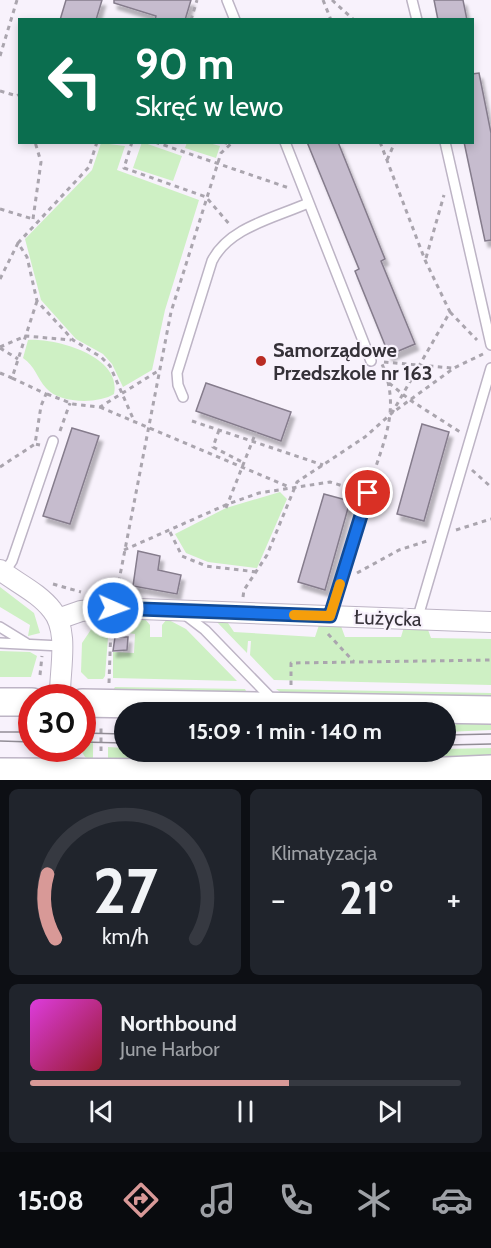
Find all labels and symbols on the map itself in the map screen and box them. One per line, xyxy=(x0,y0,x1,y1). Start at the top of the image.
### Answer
place label: Samorządowe Przedszkole nr 163 xyxy=(273,338,432,385)
marker: Samorządowe Przedszkole nr 163 xyxy=(254,354,268,368)
pin xyxy=(342,467,393,518)
position arrow xyxy=(81,576,145,640)
street label: Łużycka xyxy=(354,605,422,631)
speed limit sign: 30 xyxy=(18,684,96,762)

